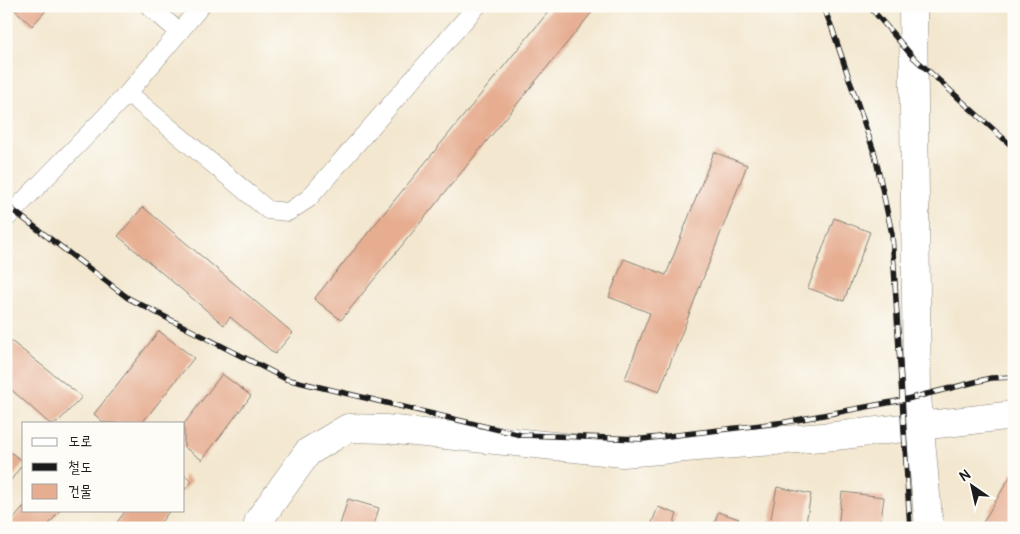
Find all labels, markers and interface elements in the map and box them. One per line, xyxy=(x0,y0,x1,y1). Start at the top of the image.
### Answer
legend xyxy=(22,422,185,512)
text: 도로 xyxy=(68,432,92,451)
text: 철도 xyxy=(68,458,92,477)
north arrow xyxy=(948,462,998,512)
text: N xyxy=(956,466,974,485)
text: 건물 xyxy=(68,482,92,501)

